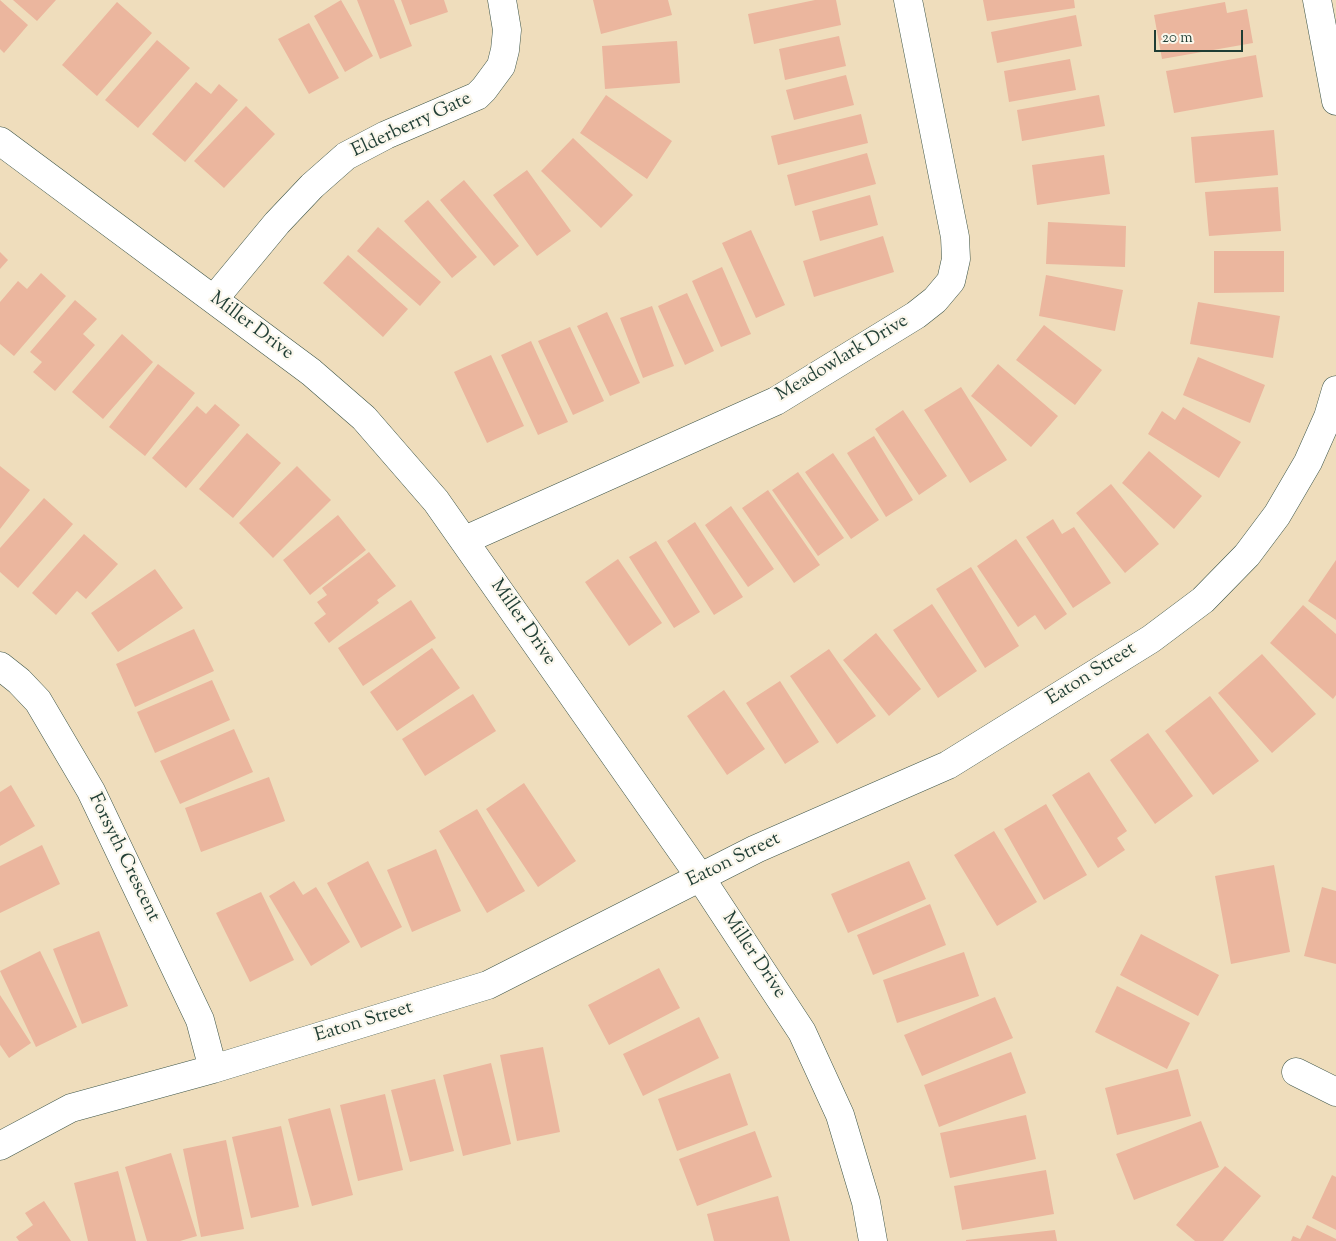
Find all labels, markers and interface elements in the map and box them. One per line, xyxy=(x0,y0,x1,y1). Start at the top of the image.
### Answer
scale bar xyxy=(1156,20,1245,52)
text: 20 m xyxy=(1162,28,1193,49)
street label: Elderberry Gate xyxy=(349,88,475,164)
street label: Miller Drive xyxy=(205,288,297,366)
street label: Meadowlark Drive xyxy=(773,311,913,407)
street label: Miller Drive xyxy=(484,576,560,670)
street label: Eaton Street xyxy=(1043,638,1141,712)
street label: Forsyth Crescent xyxy=(82,790,164,926)
street label: Eaton Street xyxy=(683,829,785,893)
street label: Miller Drive xyxy=(716,909,790,1003)
street label: Eaton Street xyxy=(312,997,416,1049)

